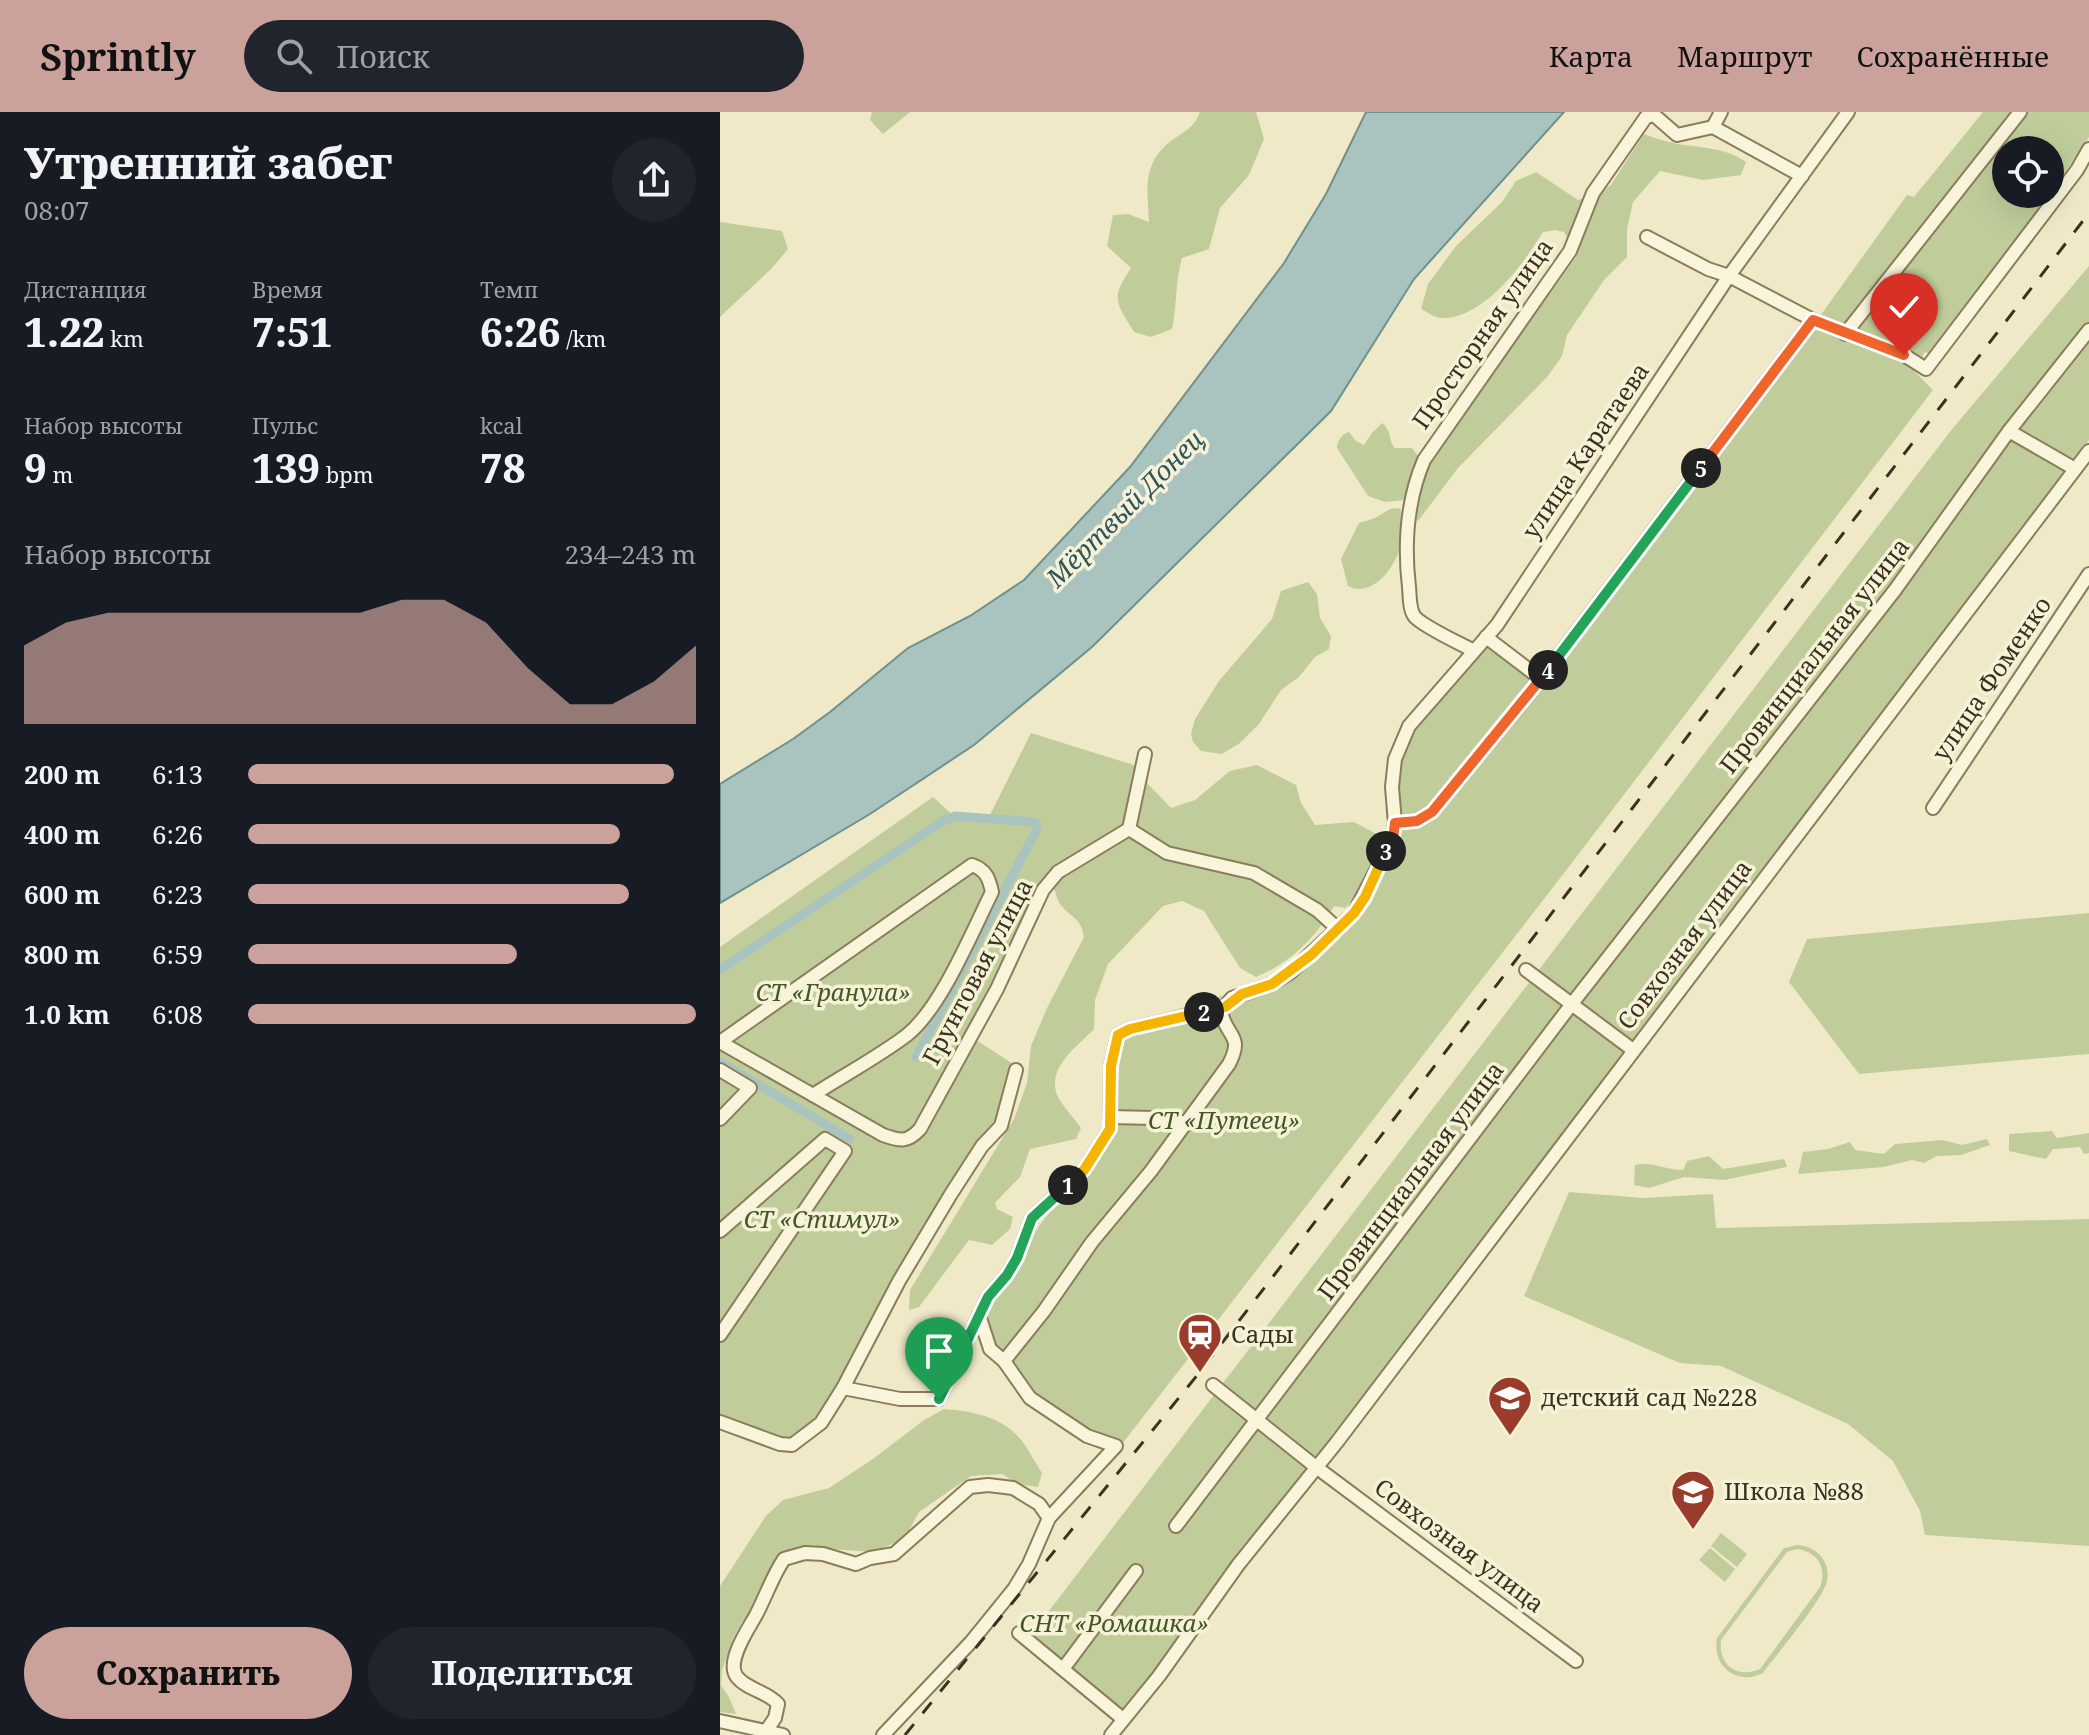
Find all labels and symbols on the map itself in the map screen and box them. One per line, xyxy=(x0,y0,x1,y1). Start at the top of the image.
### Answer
street label: Просторная улица xyxy=(1404,231,1560,435)
pin xyxy=(1870,273,1938,355)
street label: улица Каратаева xyxy=(1513,356,1656,545)
water label: Мёртвый Донец xyxy=(1037,422,1211,596)
pin: 5 xyxy=(1681,448,1721,488)
street label: Провинциальная улица xyxy=(1711,530,1916,780)
street label: улица Фоменко xyxy=(1923,589,2058,767)
pin: 4 xyxy=(1528,650,1568,690)
pin: 3 xyxy=(1366,831,1406,871)
street label: Совхозная улица xyxy=(1609,852,1759,1036)
street label: Грунтовая улица xyxy=(914,873,1040,1070)
park label: СТ «Гранула» xyxy=(756,975,910,1008)
pin: 2 xyxy=(1184,992,1224,1032)
street label: Провинциальная улица xyxy=(1309,1054,1510,1306)
park label: СТ «Путеец» xyxy=(1148,1103,1300,1136)
pin: 1 xyxy=(1048,1165,1088,1205)
park label: СТ «Стимул» xyxy=(744,1202,900,1235)
station icon: Сады xyxy=(1176,1311,1224,1374)
pin xyxy=(905,1317,973,1399)
place label: Сады xyxy=(1231,1317,1294,1350)
school or university icon: детский сад №228 xyxy=(1486,1374,1534,1437)
place label: детский сад №228 xyxy=(1541,1380,1757,1413)
school or university icon: Школа №88 xyxy=(1669,1468,1717,1531)
street label: Совхозная улица xyxy=(1368,1470,1552,1620)
place label: Школа №88 xyxy=(1724,1474,1864,1507)
park label: СНТ «Ромашка» xyxy=(1019,1606,1209,1639)

